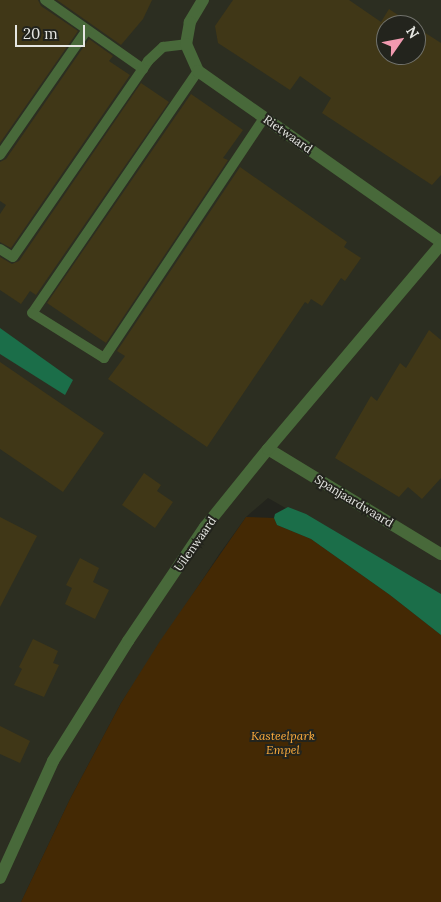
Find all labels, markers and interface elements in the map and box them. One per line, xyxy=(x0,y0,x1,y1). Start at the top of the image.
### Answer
scale bar xyxy=(18,15,88,47)
north arrow xyxy=(376,15,426,65)
text: N xyxy=(402,23,423,42)
text: 20 m xyxy=(23,24,58,43)
street label: Rietwaard xyxy=(261,112,315,156)
street label: Spanjaardwaard xyxy=(312,472,396,530)
street label: Uilenwaard xyxy=(171,514,219,574)
park label: Kasteelpark Empel xyxy=(251,729,315,757)

